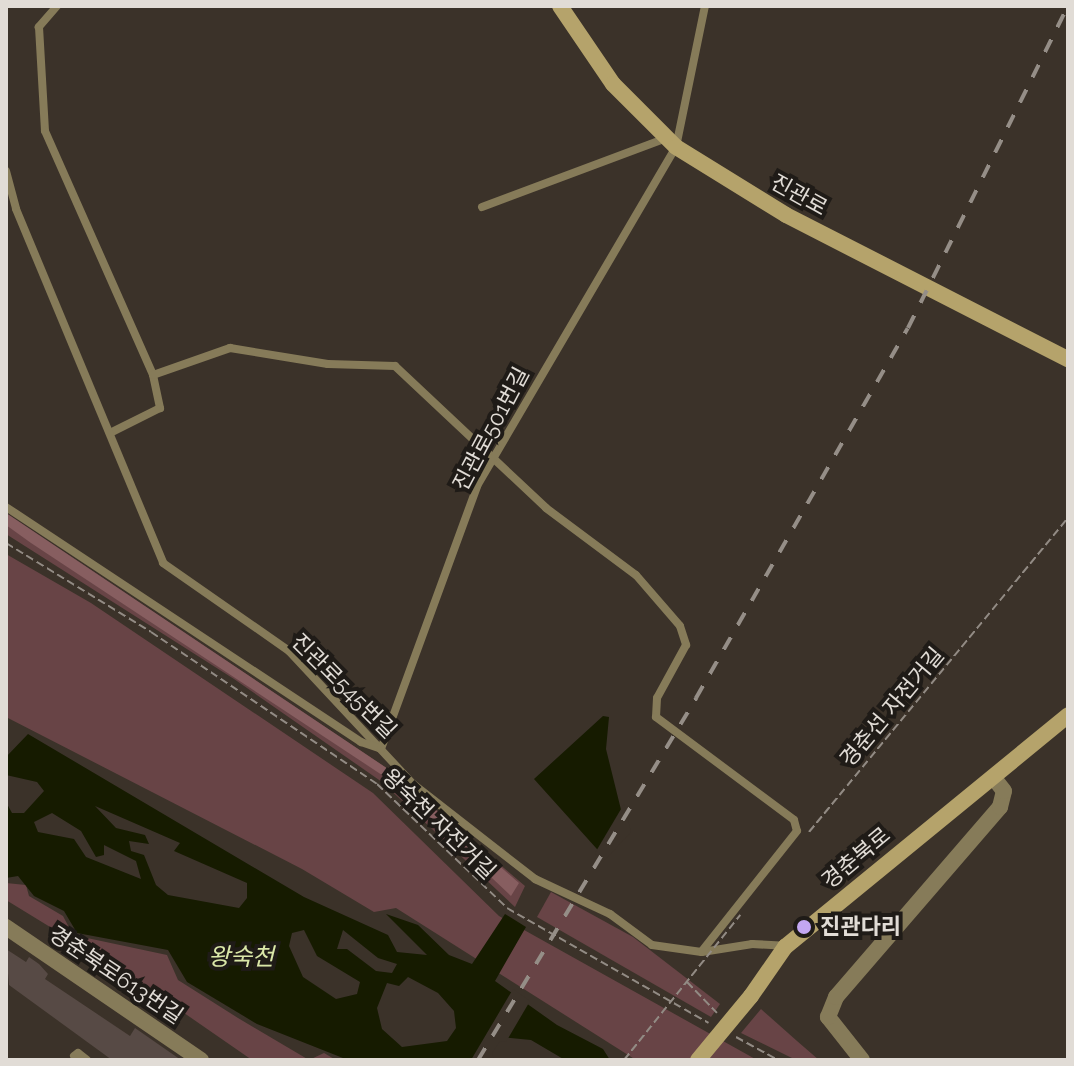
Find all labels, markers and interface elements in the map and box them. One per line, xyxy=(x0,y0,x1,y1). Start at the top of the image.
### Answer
street label: 진관로 xyxy=(766,169,832,221)
street label: 진관로501번길 xyxy=(447,363,535,495)
street label: 진관로545번길 xyxy=(286,628,402,744)
street label: 경춘선 자전거길 xyxy=(835,642,949,772)
street label: 왕숙천 자전거길 xyxy=(377,763,501,885)
street label: 경춘북로 xyxy=(817,822,895,894)
place label: 진관다리 xyxy=(820,914,901,940)
marker: 진관다리 xyxy=(795,918,813,936)
street label: 경춘북로613번길 xyxy=(44,920,188,1030)
water label: 왕숙천 xyxy=(208,943,274,971)

